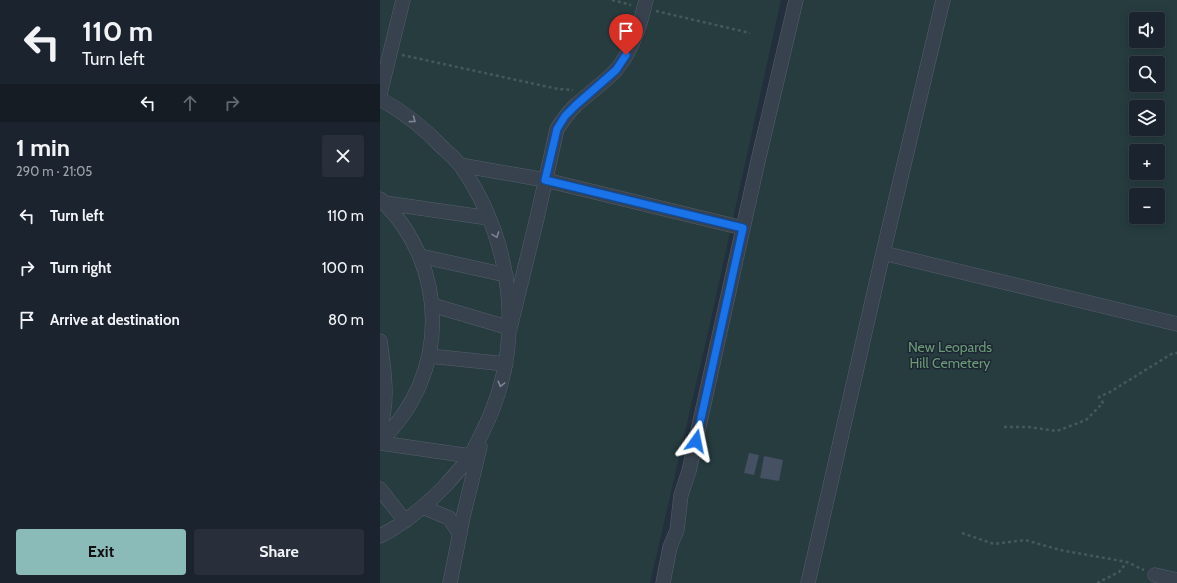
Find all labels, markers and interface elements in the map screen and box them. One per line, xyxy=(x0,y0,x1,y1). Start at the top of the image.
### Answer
map controls xyxy=(1129,12,1165,224)
button: sound xyxy=(1129,12,1165,48)
text: 110 m xyxy=(82,14,153,48)
pin xyxy=(609,14,643,55)
icon: left xyxy=(16,16,68,68)
icon: arrive xyxy=(615,20,637,42)
text: Turn left xyxy=(82,48,145,70)
button: search xyxy=(1129,56,1165,92)
icon: left xyxy=(137,92,159,114)
icon: ahead xyxy=(179,92,201,114)
icon: right xyxy=(221,92,243,114)
button: layers xyxy=(1129,100,1165,136)
one-way arrow xyxy=(408,116,415,123)
text: 1 min xyxy=(16,133,70,162)
button: close xyxy=(322,135,364,177)
button: + xyxy=(1129,144,1165,180)
text: 290 m · 21:05 xyxy=(16,163,92,179)
button: − xyxy=(1129,188,1165,224)
icon: left xyxy=(16,205,38,227)
text: Turn left xyxy=(50,207,104,225)
text: 110 m xyxy=(327,207,364,225)
one-way arrow xyxy=(491,232,499,239)
icon: right xyxy=(16,257,38,279)
text: Turn right xyxy=(50,259,111,277)
text: 100 m xyxy=(322,259,364,277)
icon: arrive xyxy=(16,309,38,331)
text: Arrive at destination xyxy=(50,311,180,329)
text: 80 m xyxy=(328,311,364,329)
park label: New Leopards Hill Cemetery xyxy=(908,338,992,372)
one-way arrow xyxy=(497,381,506,388)
position arrow xyxy=(675,420,717,462)
button: Exit xyxy=(16,529,186,575)
button: Share xyxy=(194,529,364,575)

